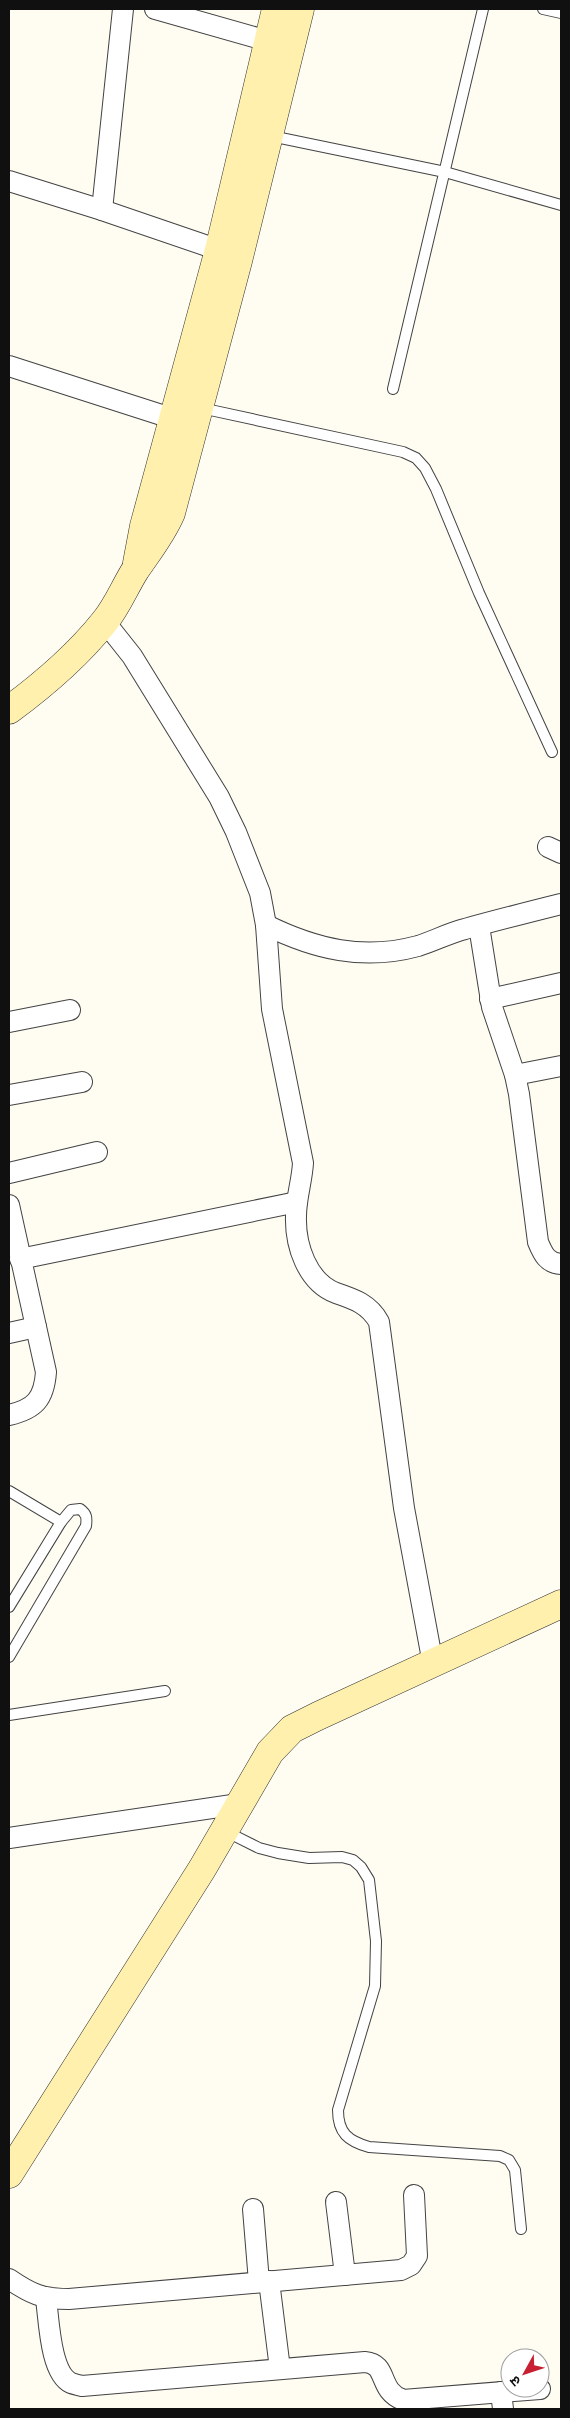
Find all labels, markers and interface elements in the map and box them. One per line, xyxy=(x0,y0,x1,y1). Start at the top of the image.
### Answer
north arrow xyxy=(500,2348,550,2398)
text: उ xyxy=(505,2372,525,2390)

